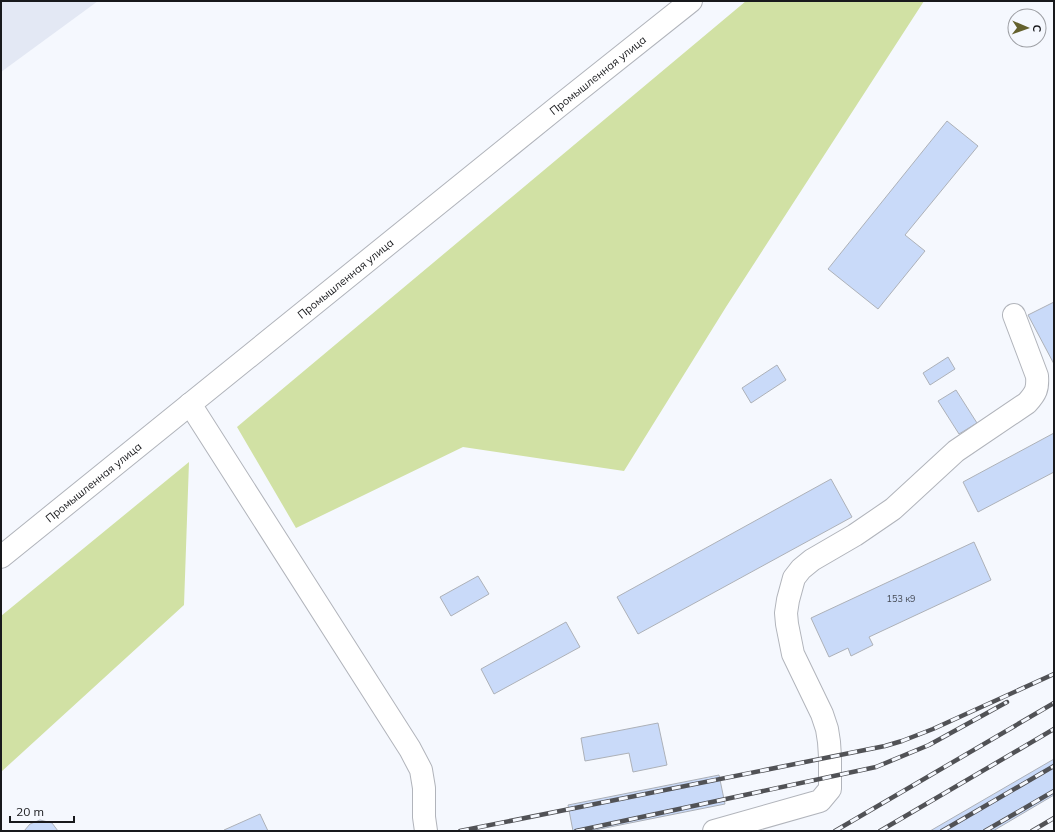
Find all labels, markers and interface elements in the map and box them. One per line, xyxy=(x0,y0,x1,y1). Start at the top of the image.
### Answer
north arrow xyxy=(1007,8,1047,48)
text: С xyxy=(1030,24,1044,33)
street label: Промышленная улица xyxy=(547,32,649,118)
street label: Промышленная улица xyxy=(295,235,396,322)
street label: Промышленная улица xyxy=(43,439,144,525)
house number: 153 к9 xyxy=(887,593,915,604)
scale bar xyxy=(10,798,74,824)
text: 20 m xyxy=(16,804,44,819)

